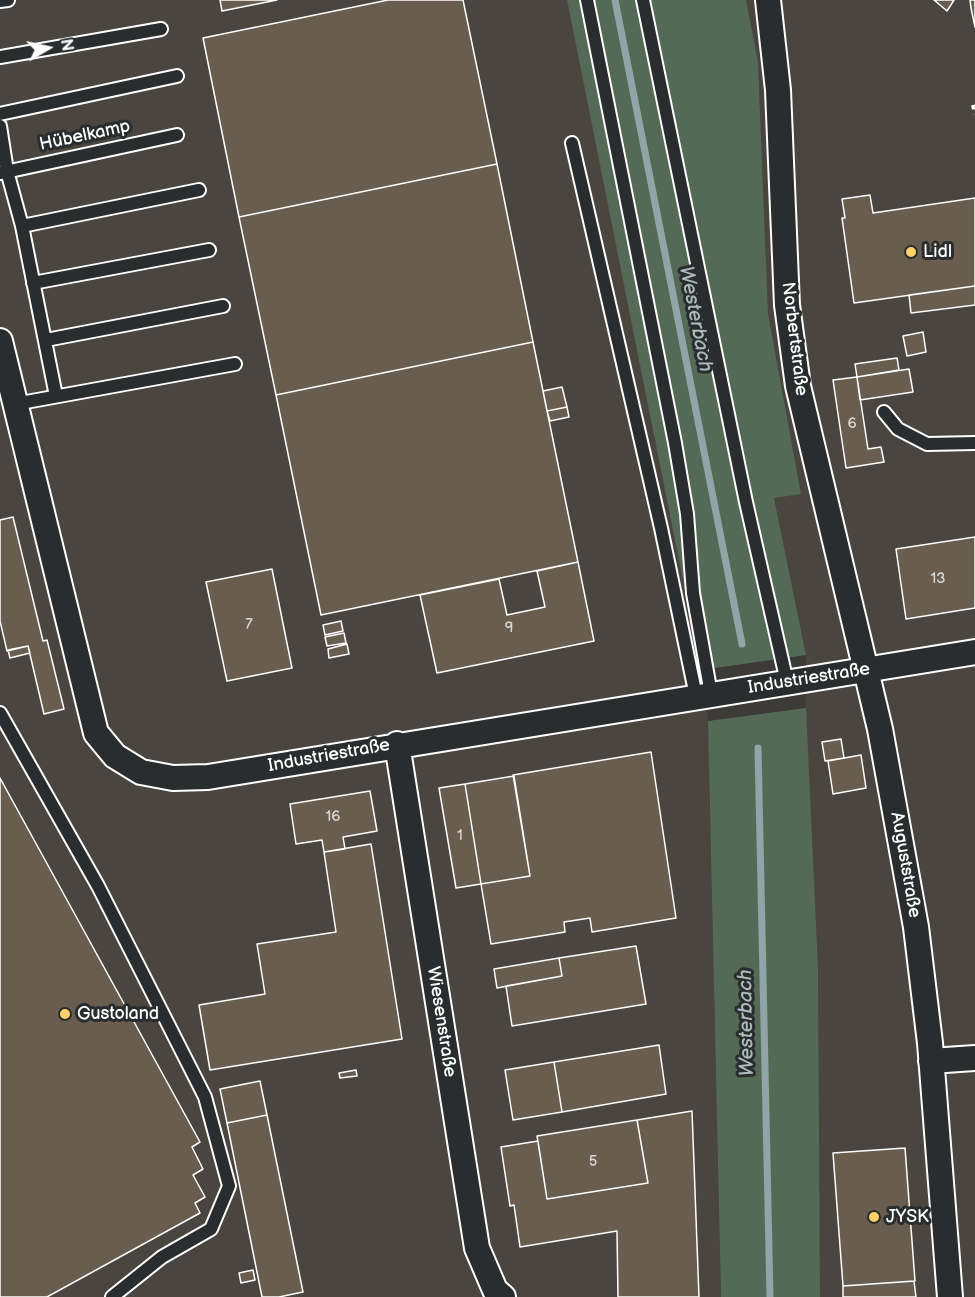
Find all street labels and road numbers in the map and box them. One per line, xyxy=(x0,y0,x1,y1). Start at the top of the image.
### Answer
street label: Hübelkamp xyxy=(38,116,132,156)
street label: Norbertstraße xyxy=(776,281,812,397)
street label: Industriestraße xyxy=(746,659,872,699)
street label: Industriestraße xyxy=(266,735,392,777)
street label: Auguststraße xyxy=(885,810,925,920)
street label: Wiesenstraße xyxy=(422,965,460,1079)

